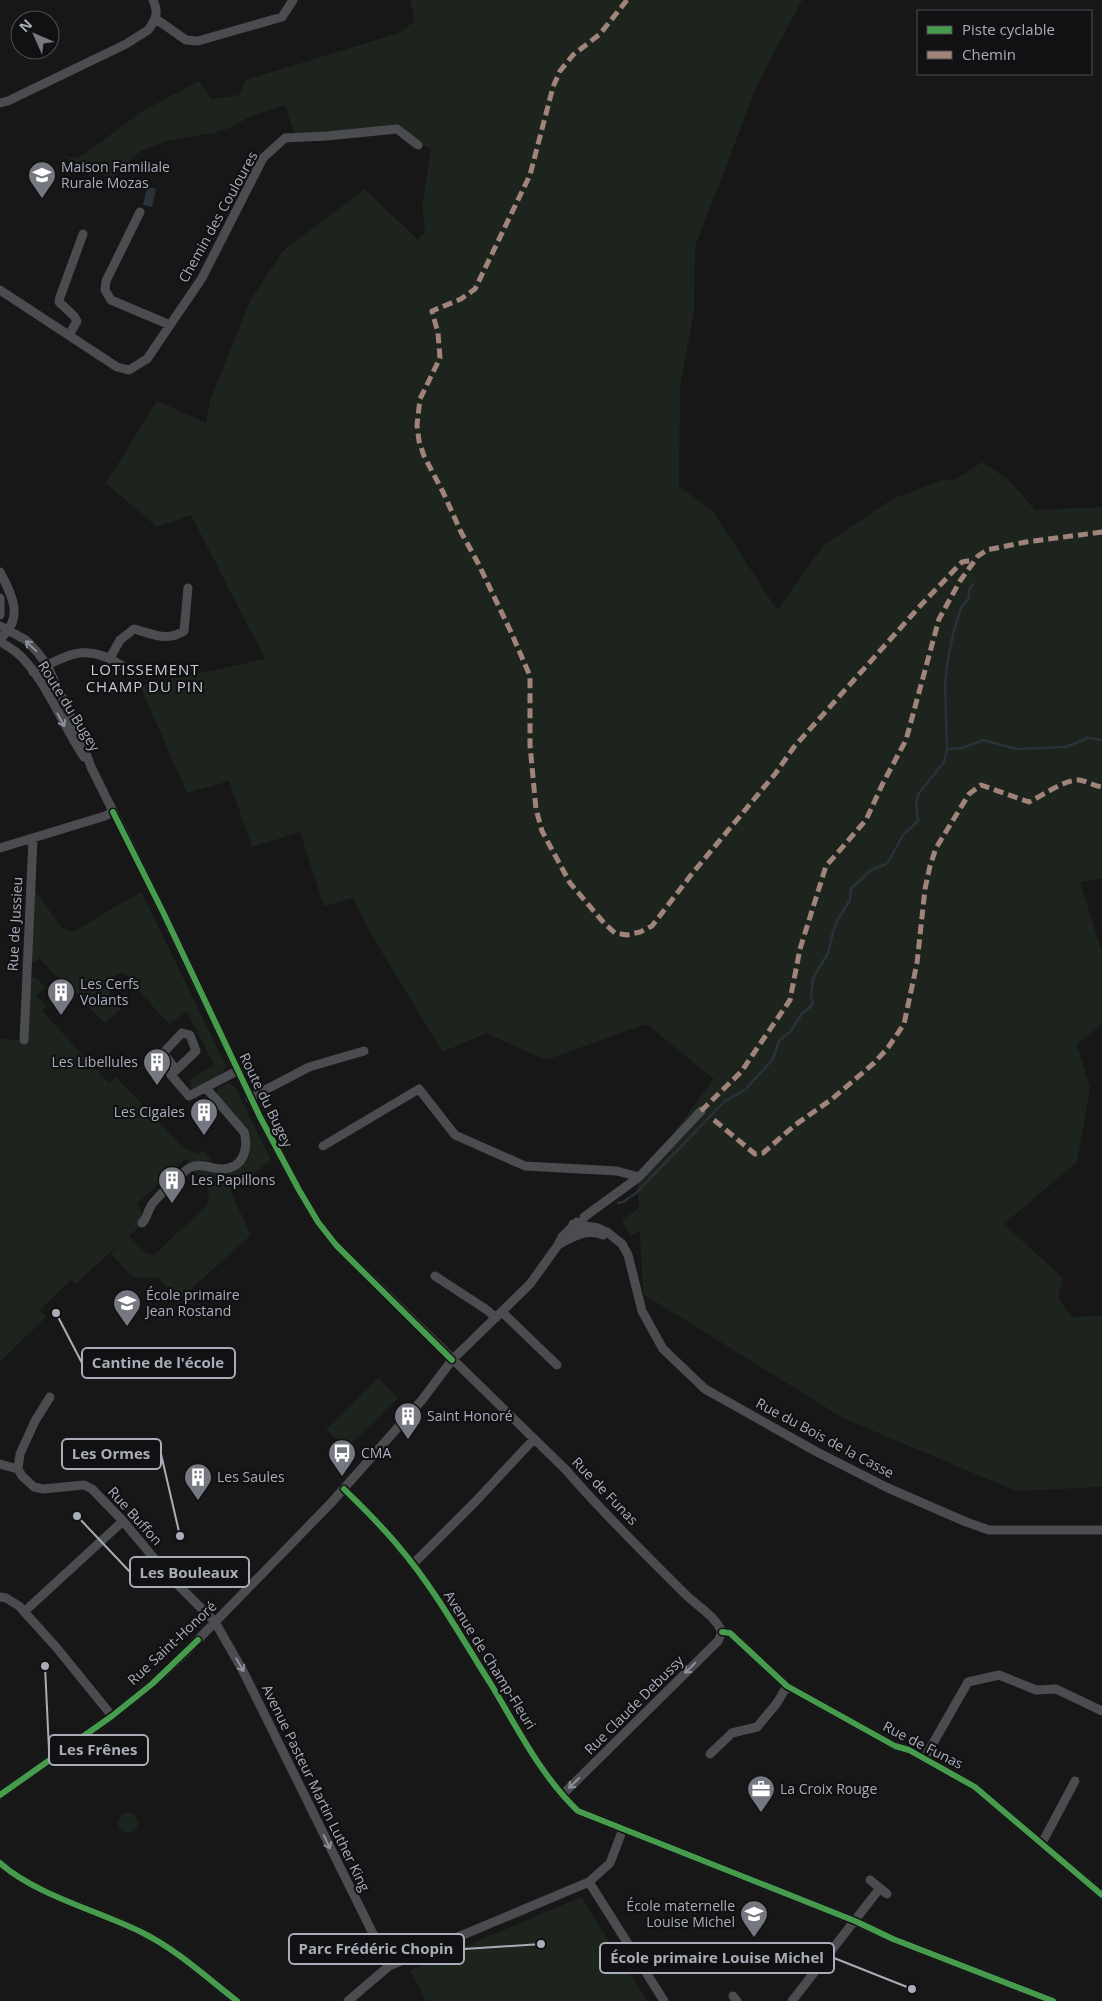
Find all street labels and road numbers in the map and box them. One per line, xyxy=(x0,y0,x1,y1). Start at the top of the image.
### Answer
street label: Chemin des Couloures xyxy=(174,147,262,286)
street label: Route du Bugey xyxy=(34,657,105,755)
street label: Rue de Jussieu xyxy=(3,876,26,972)
street label: Route du Bugey xyxy=(235,1049,298,1151)
street label: Rue du Bois de la Casse xyxy=(753,1393,898,1482)
street label: Rue de Funas xyxy=(568,1453,643,1529)
street label: Rue Buffon xyxy=(104,1482,167,1549)
street label: Avenue de Champ-Fleuri xyxy=(440,1587,541,1733)
street label: Rue Saint-Honoré xyxy=(123,1596,220,1689)
street label: Rue Claude Debussy xyxy=(580,1650,688,1758)
street label: Avenue Pasteur Martin Luther King xyxy=(258,1681,375,1895)
street label: Rue de Funas xyxy=(880,1716,967,1773)

